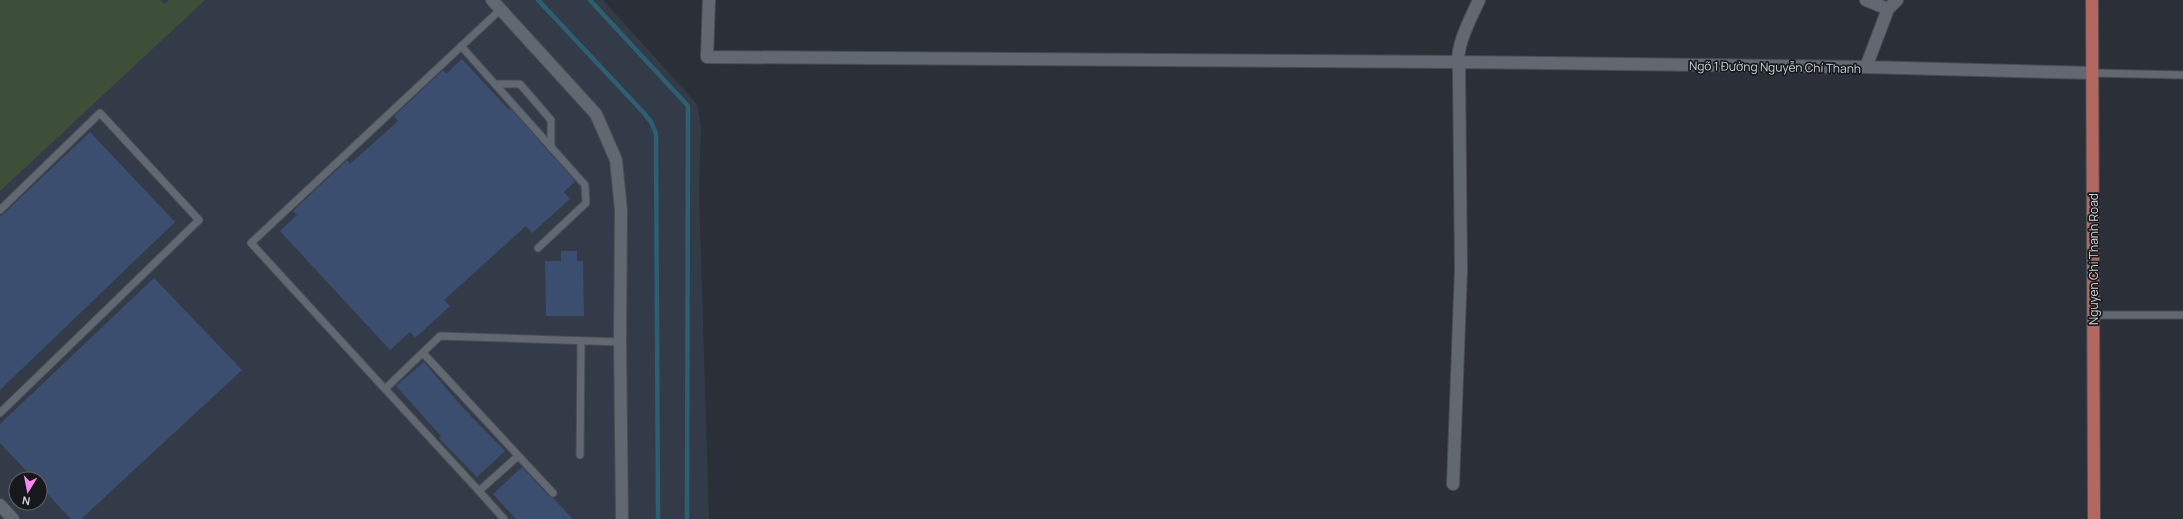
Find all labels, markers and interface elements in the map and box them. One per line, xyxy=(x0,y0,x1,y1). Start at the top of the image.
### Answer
street label: Ngõ 1 Đường Nguyễn Chí Thanh xyxy=(1689,57,1861,77)
street label: Nguyen Chi Thanh Road xyxy=(2085,193,2102,325)
north arrow xyxy=(8,471,48,511)
text: N xyxy=(21,493,31,509)

